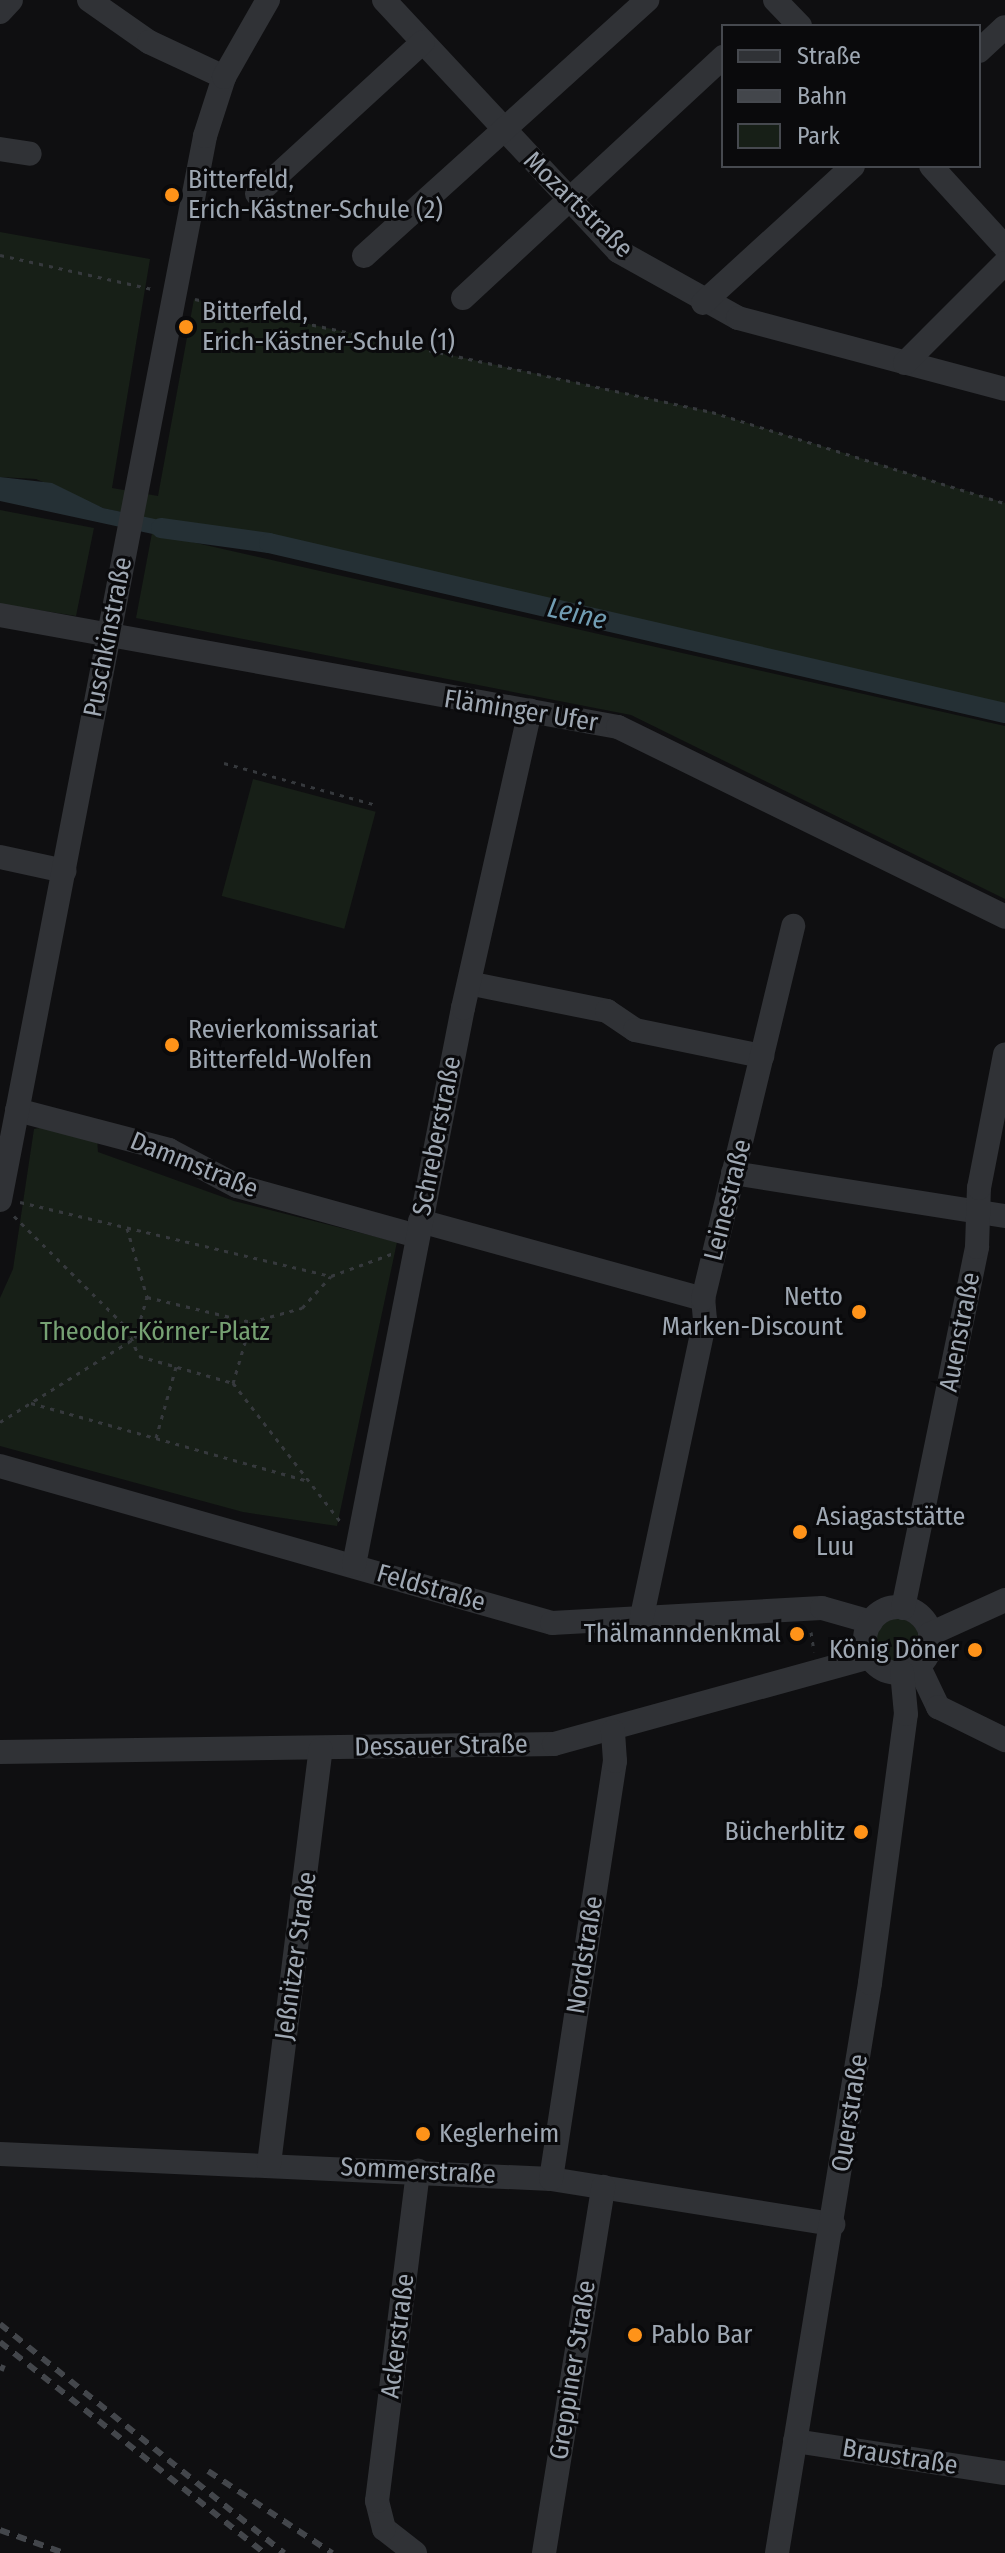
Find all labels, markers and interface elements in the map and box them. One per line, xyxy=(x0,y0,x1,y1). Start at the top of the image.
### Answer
legend xyxy=(721,24,981,168)
text: Straße xyxy=(797,42,861,70)
text: Bahn xyxy=(797,82,847,110)
text: Park xyxy=(797,122,840,150)
street label: Mozartstraße xyxy=(517,145,639,265)
place label: Bitterfeld, Erich-Kästner-Schule (2) xyxy=(188,164,443,226)
marker: Bitterfeld, Erich-Kästner-Schule (2) xyxy=(163,186,181,204)
place label: Bitterfeld, Erich-Kästner-Schule (1) xyxy=(202,296,455,358)
marker: Bitterfeld, Erich-Kästner-Schule (1) xyxy=(177,318,195,336)
street label: Puschkinstraße xyxy=(77,554,139,720)
water label: Leine xyxy=(544,591,610,637)
street label: Fläminger Ufer xyxy=(442,683,600,739)
place label: Revierkomissariat Bitterfeld-Wolfen xyxy=(188,1014,378,1076)
marker: Revierkomissariat Bitterfeld-Wolfen xyxy=(163,1036,181,1054)
street label: Schreberstraße xyxy=(406,1054,468,1218)
street label: Dammstraße xyxy=(126,1125,262,1205)
street label: Leinestraße xyxy=(698,1136,758,1264)
street label: Auenstraße xyxy=(933,1270,987,1394)
place label: Netto Marken-Discount xyxy=(662,1281,843,1342)
marker: Netto Marken-Discount xyxy=(850,1303,868,1321)
park label: Theodor-Körner-Platz xyxy=(40,1316,270,1348)
place label: Asiagaststätte Luu xyxy=(816,1501,965,1562)
marker: Asiagaststätte Luu xyxy=(791,1523,809,1541)
street label: Feldstraße xyxy=(373,1558,489,1618)
place label: Thälmanndenkmal xyxy=(584,1618,781,1650)
marker: Thälmanndenkmal xyxy=(788,1625,806,1643)
place label: König Döner xyxy=(829,1634,959,1666)
marker: König Döner xyxy=(966,1641,984,1659)
street label: Dessauer Straße xyxy=(354,1729,528,1763)
place label: Bücherblitz xyxy=(724,1816,845,1848)
marker: Bücherblitz xyxy=(852,1823,870,1841)
street label: Jeßnitzer Straße xyxy=(269,1870,323,2042)
street label: Nordstraße xyxy=(560,1894,610,2016)
street label: Querstraße xyxy=(825,2052,875,2174)
place label: Keglerheim xyxy=(439,2118,559,2150)
marker: Keglerheim xyxy=(414,2125,432,2143)
street label: Sommerstraße xyxy=(340,2151,496,2191)
street label: Ackerstraße xyxy=(375,2272,421,2400)
street label: Greppiner Straße xyxy=(543,2278,603,2462)
place label: Pablo Bar xyxy=(651,2319,752,2351)
marker: Pablo Bar xyxy=(626,2326,644,2344)
street label: Braustraße xyxy=(840,2433,960,2481)

